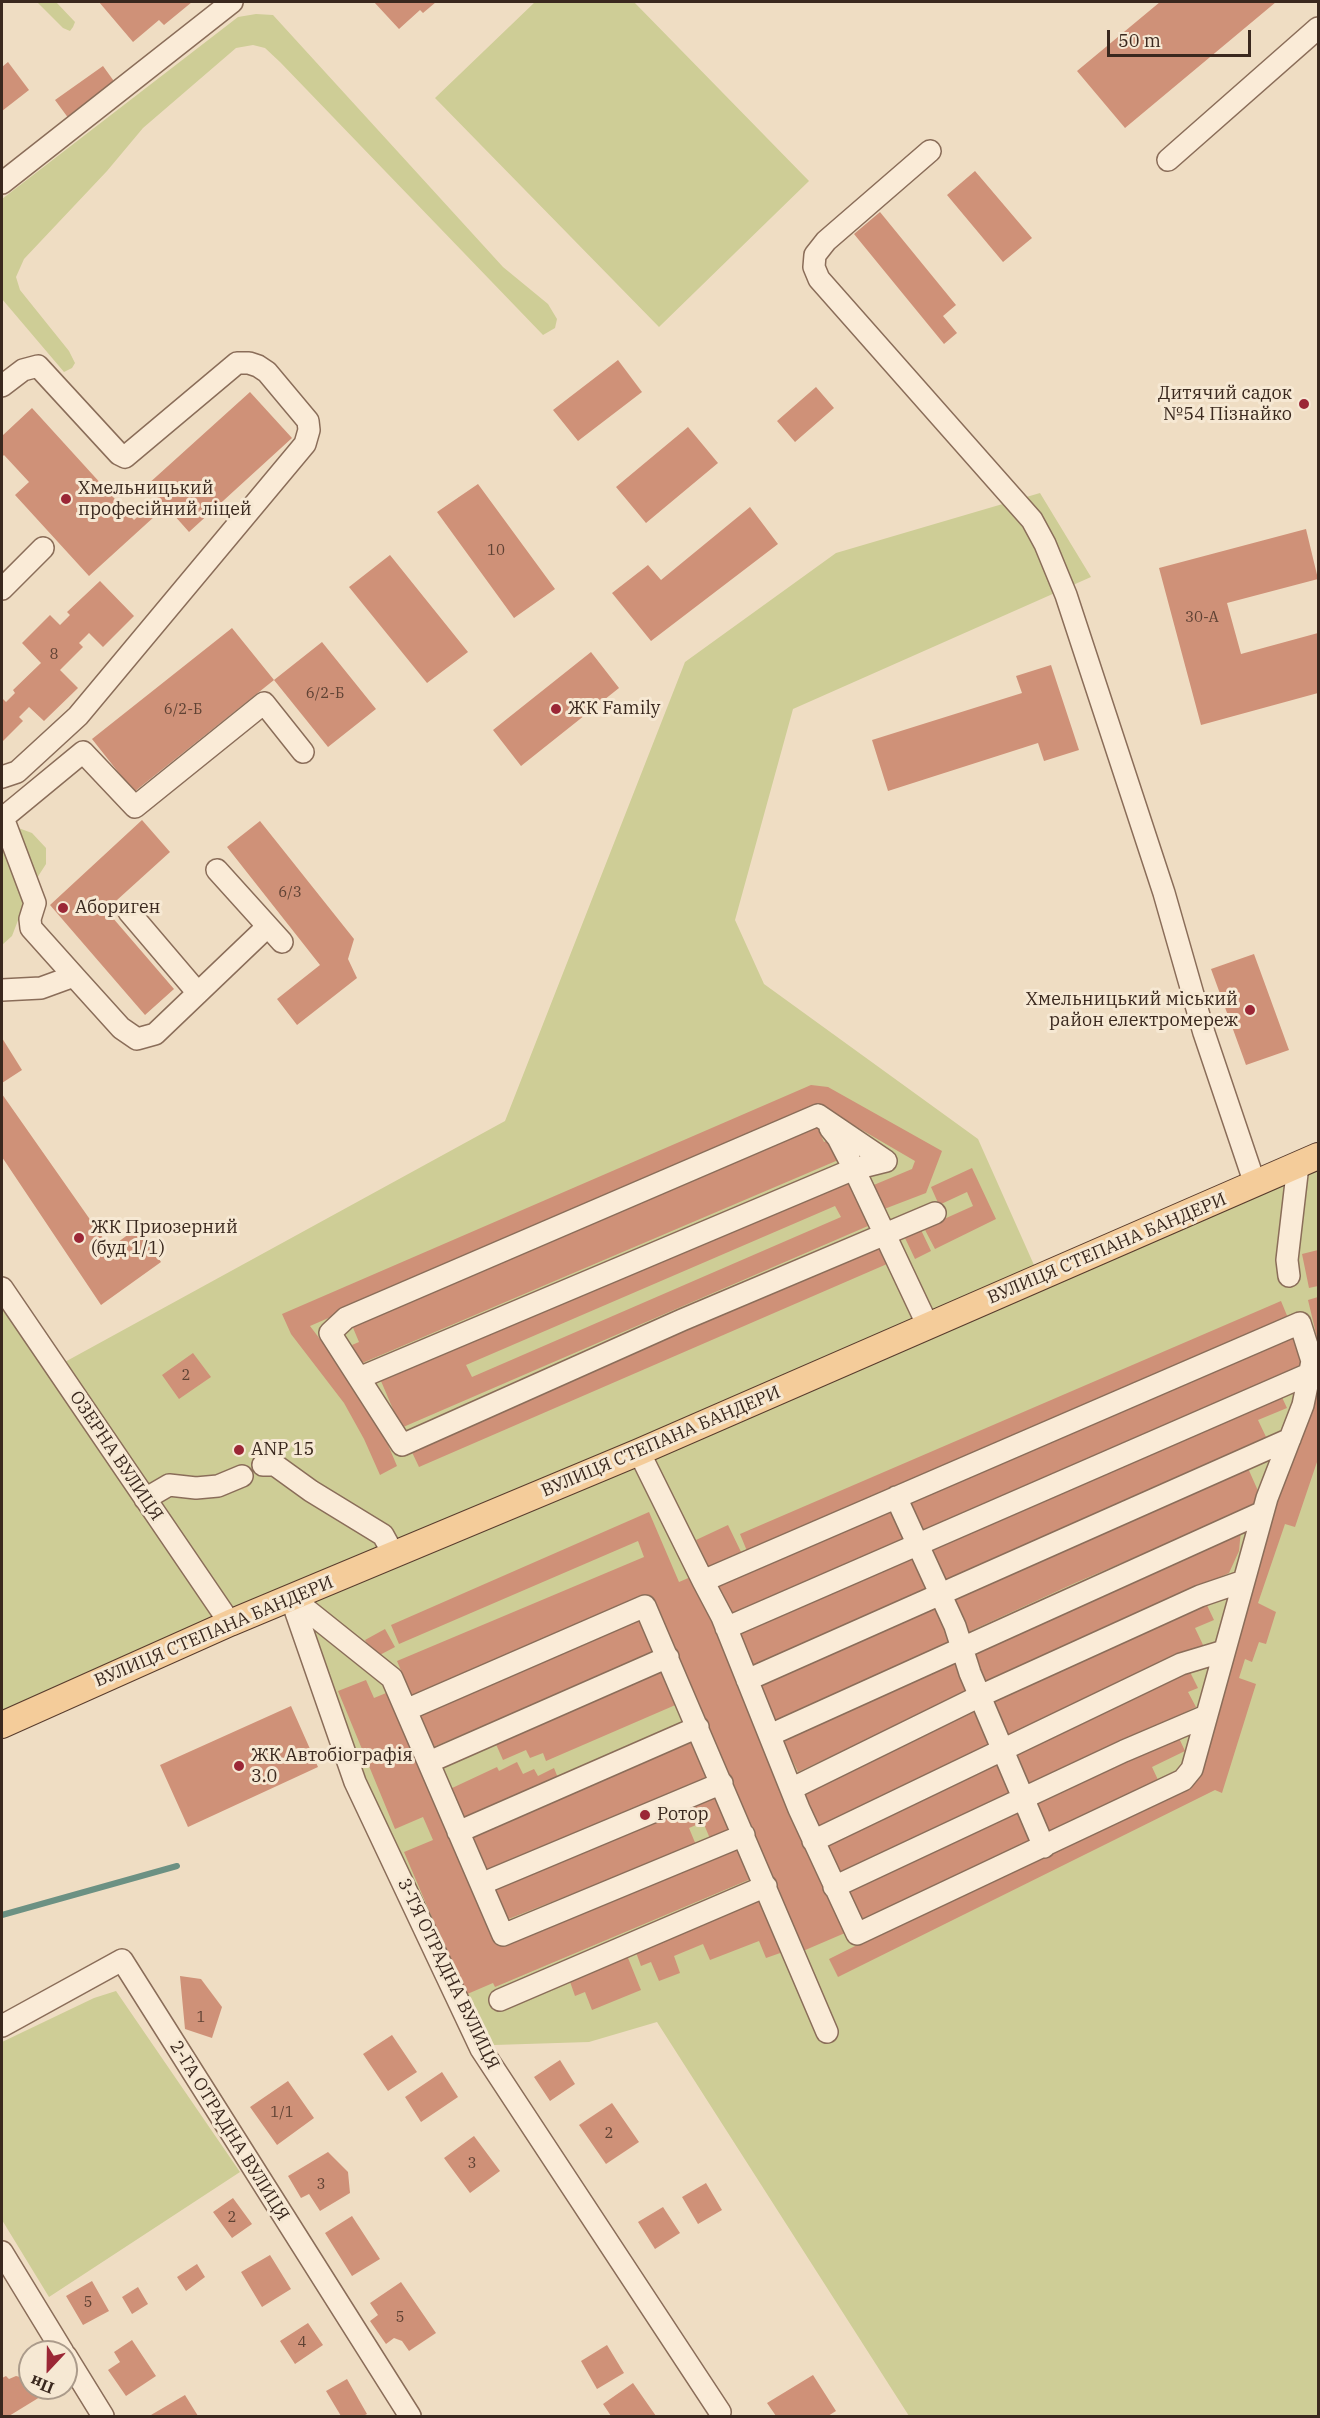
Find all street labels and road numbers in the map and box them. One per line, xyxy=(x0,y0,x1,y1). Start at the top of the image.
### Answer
street label: ВУЛИЦЯ СТЕПАНА БАНДЕРИ xyxy=(984,1189,1230,1309)
street label: ВУЛИЦЯ СТЕПАНА БАНДЕРИ xyxy=(538,1382,784,1502)
street label: ОЗЕРНА ВУЛИЦЯ xyxy=(65,1387,167,1525)
street label: ВУЛИЦЯ СТЕПАНА БАНДЕРИ xyxy=(91,1572,337,1692)
street label: 3-ТЯ ОТРАДНА ВУЛИЦЯ xyxy=(392,1875,504,2073)
street label: 2-ГА ОТРАДНА ВУЛИЦЯ xyxy=(165,2037,293,2225)

